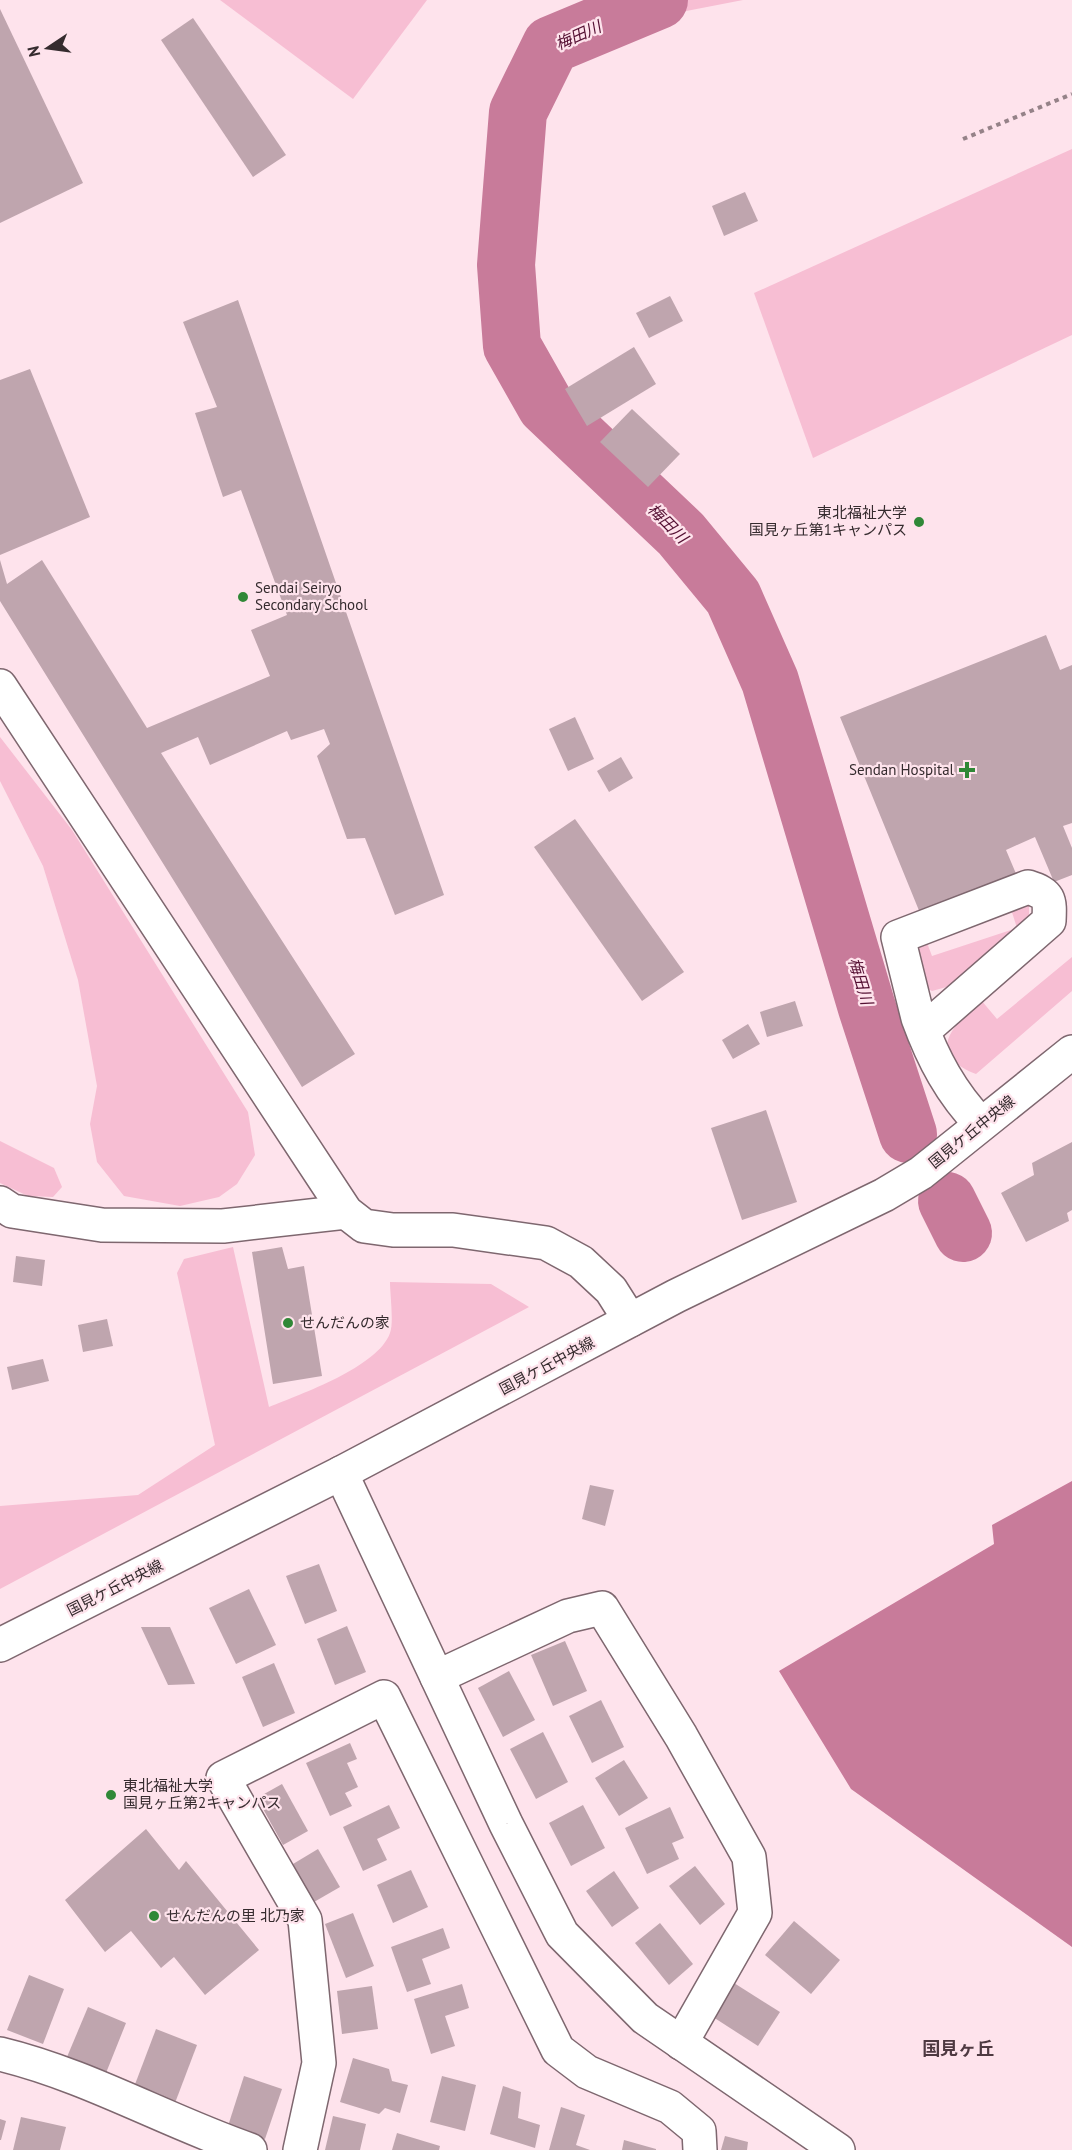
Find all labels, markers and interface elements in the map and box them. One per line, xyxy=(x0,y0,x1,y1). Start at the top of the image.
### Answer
water label: 梅田川 xyxy=(552,15,606,54)
north arrow xyxy=(18,18,78,78)
text: N xyxy=(22,44,44,59)
water label: 梅田川 xyxy=(644,499,693,548)
place label: 東北福祉大学 国見ヶ丘第1キャンパス xyxy=(749,503,907,539)
marker: 東北福祉大学 国見ヶ丘第1キャンパス xyxy=(912,515,926,529)
place label: Sendai Seiryo Secondary School xyxy=(255,578,368,614)
marker: Sendai Seiryo Secondary School xyxy=(236,590,250,604)
place label: Sendan Hospital xyxy=(849,760,955,779)
marker: Sendan Hospital xyxy=(958,761,976,779)
water label: 梅田川 xyxy=(844,955,878,1009)
street label: 国見ケ丘中央線 xyxy=(925,1091,1018,1172)
place label: せんだんの家 xyxy=(300,1313,390,1332)
marker: せんだんの家 xyxy=(281,1316,295,1330)
street label: 国見ケ丘中央線 xyxy=(496,1333,598,1399)
street label: 国見ケ丘中央線 xyxy=(64,1555,166,1620)
place label: 東北福祉大学 国見ヶ丘第2キャンパス xyxy=(123,1776,281,1812)
marker: 東北福祉大学 国見ヶ丘第2キャンパス xyxy=(104,1788,118,1802)
place label: せんだんの里 北乃家 xyxy=(166,1906,305,1925)
marker: せんだんの里 北乃家 xyxy=(147,1909,161,1923)
district label: 国見ヶ丘 xyxy=(922,2037,994,2060)

